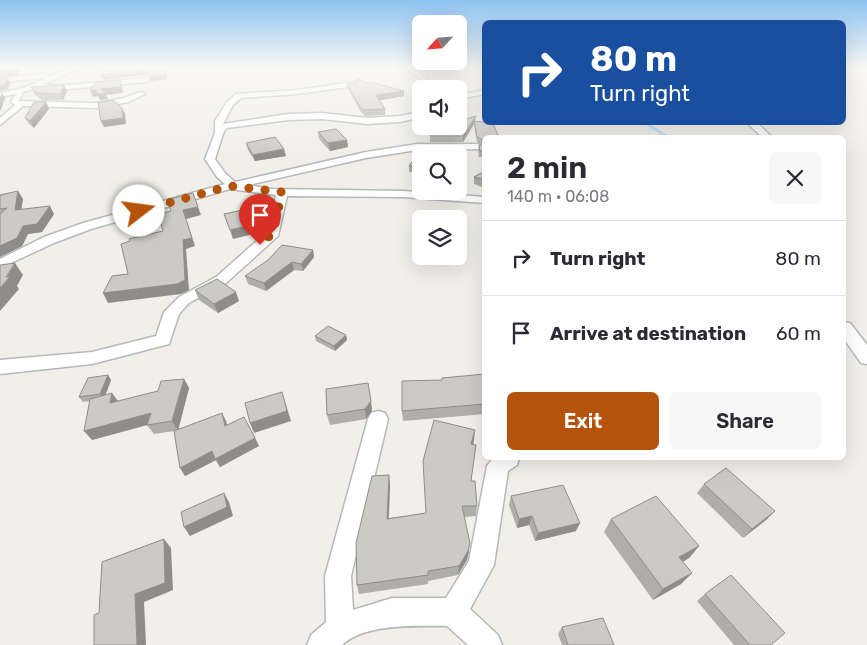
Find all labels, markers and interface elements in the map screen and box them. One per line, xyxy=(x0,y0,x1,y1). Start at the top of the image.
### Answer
north arrow xyxy=(412,15,468,70)
map controls xyxy=(412,15,467,265)
text: 80 m xyxy=(590,38,677,80)
icon: right xyxy=(507,40,572,105)
button: sound xyxy=(412,80,467,135)
text: Turn right xyxy=(590,80,690,107)
button: search xyxy=(412,145,467,200)
text: 2 min xyxy=(507,150,587,186)
button: close xyxy=(769,152,821,204)
position arrow xyxy=(112,184,164,236)
text: 140 m · 06:08 xyxy=(507,187,609,206)
pin xyxy=(239,194,281,245)
icon: arrive xyxy=(246,201,274,229)
button: layers xyxy=(412,210,467,265)
icon: right xyxy=(507,244,535,272)
text: Turn right xyxy=(550,247,645,270)
text: 80 m xyxy=(775,247,821,270)
icon: arrive xyxy=(507,319,535,347)
text: Arrive at destination xyxy=(550,322,746,345)
text: 60 m xyxy=(776,322,821,345)
button: Exit xyxy=(507,392,659,450)
button: Share xyxy=(669,392,821,450)

